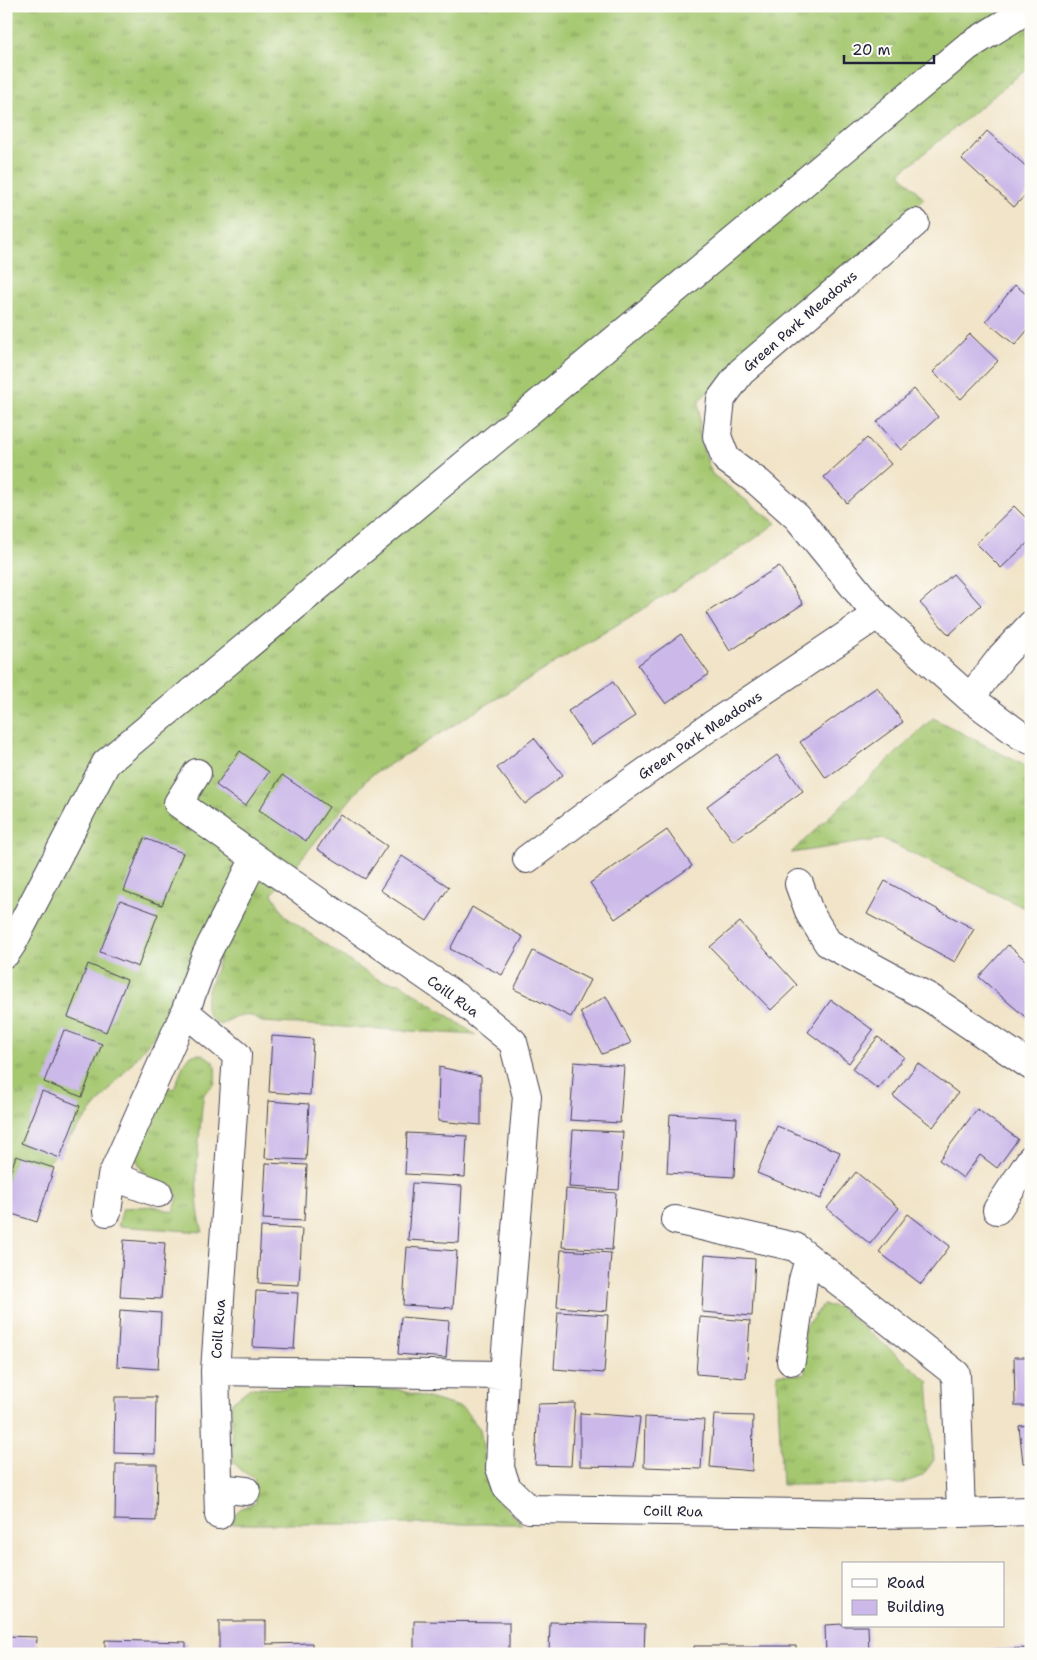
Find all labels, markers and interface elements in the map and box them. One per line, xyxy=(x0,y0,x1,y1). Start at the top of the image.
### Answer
scale bar xyxy=(844,32,934,64)
text: 20 m xyxy=(852,40,891,60)
street label: Green Park Meadows xyxy=(739,266,861,376)
street label: Green Park Meadows xyxy=(635,687,766,783)
street label: Coill Rua xyxy=(424,971,483,1021)
street label: Coill Rua xyxy=(207,1298,229,1359)
street label: Coill Rua xyxy=(643,1501,703,1521)
legend xyxy=(842,1562,1004,1628)
text: Road xyxy=(887,1573,925,1593)
text: Building xyxy=(887,1597,944,1617)

